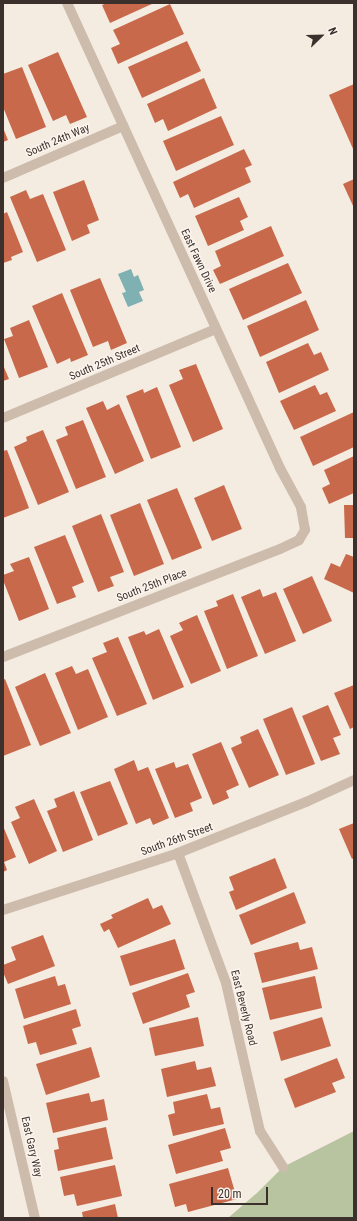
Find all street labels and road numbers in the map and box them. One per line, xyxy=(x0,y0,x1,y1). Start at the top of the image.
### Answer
street label: South 24th Way xyxy=(24,122,92,160)
street label: East Fawn Drive xyxy=(177,227,219,295)
street label: South 25th Street xyxy=(68,342,142,384)
street label: South 25th Place xyxy=(115,567,189,605)
street label: South 26th Street xyxy=(139,821,215,859)
street label: East Beverly Road xyxy=(227,969,259,1047)
street label: East Gary Way xyxy=(18,1115,44,1179)

